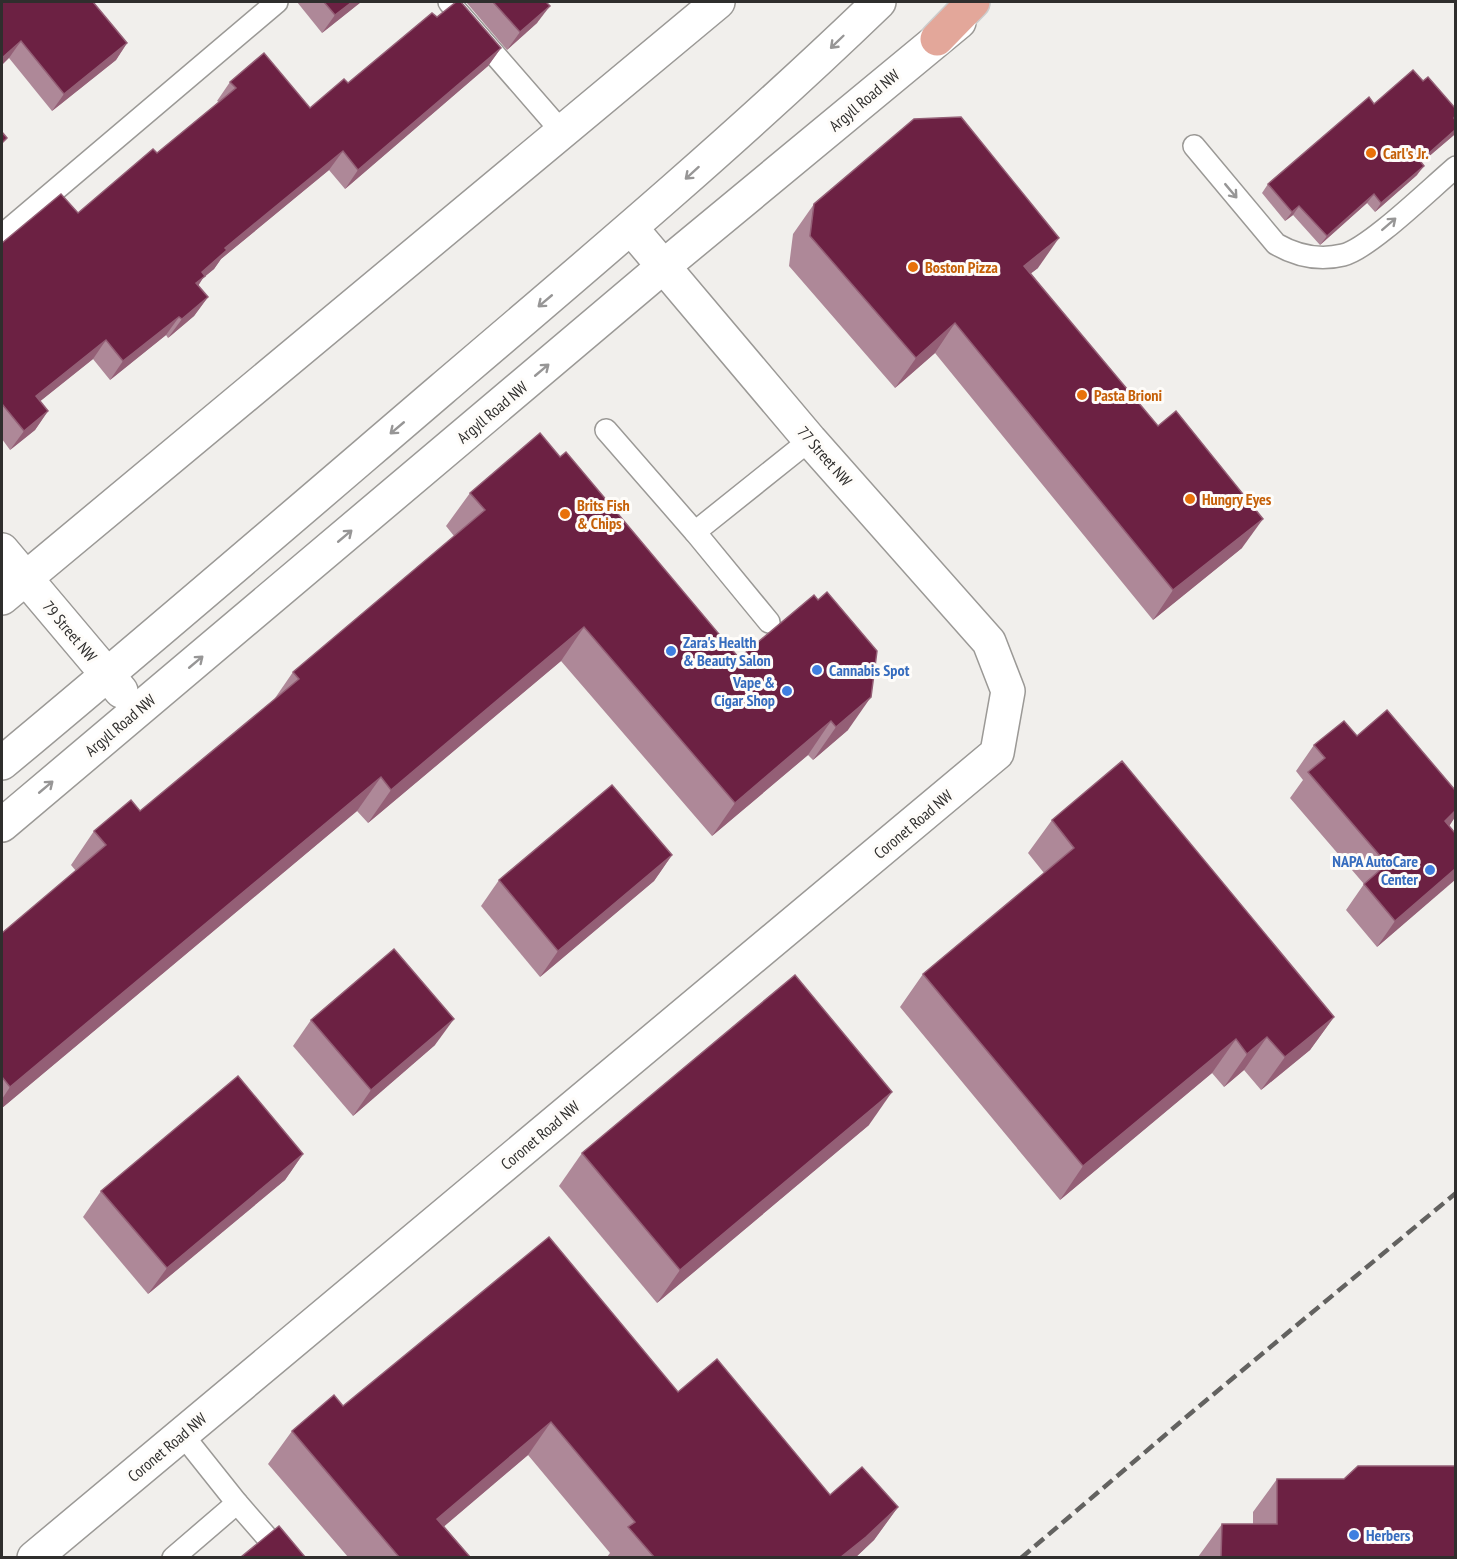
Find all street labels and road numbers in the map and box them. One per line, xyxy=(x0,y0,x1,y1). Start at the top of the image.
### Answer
street label: Argyll Road NW xyxy=(825,65,903,135)
street label: Argyll Road NW xyxy=(453,377,531,447)
street label: 77 Street NW xyxy=(794,422,857,490)
street label: 79 Street NW xyxy=(39,596,101,666)
street label: Argyll Road NW xyxy=(81,690,159,760)
street label: Coronet Road NW xyxy=(870,785,957,863)
street label: Coronet Road NW xyxy=(497,1096,584,1174)
street label: Coronet Road NW xyxy=(124,1408,211,1486)

